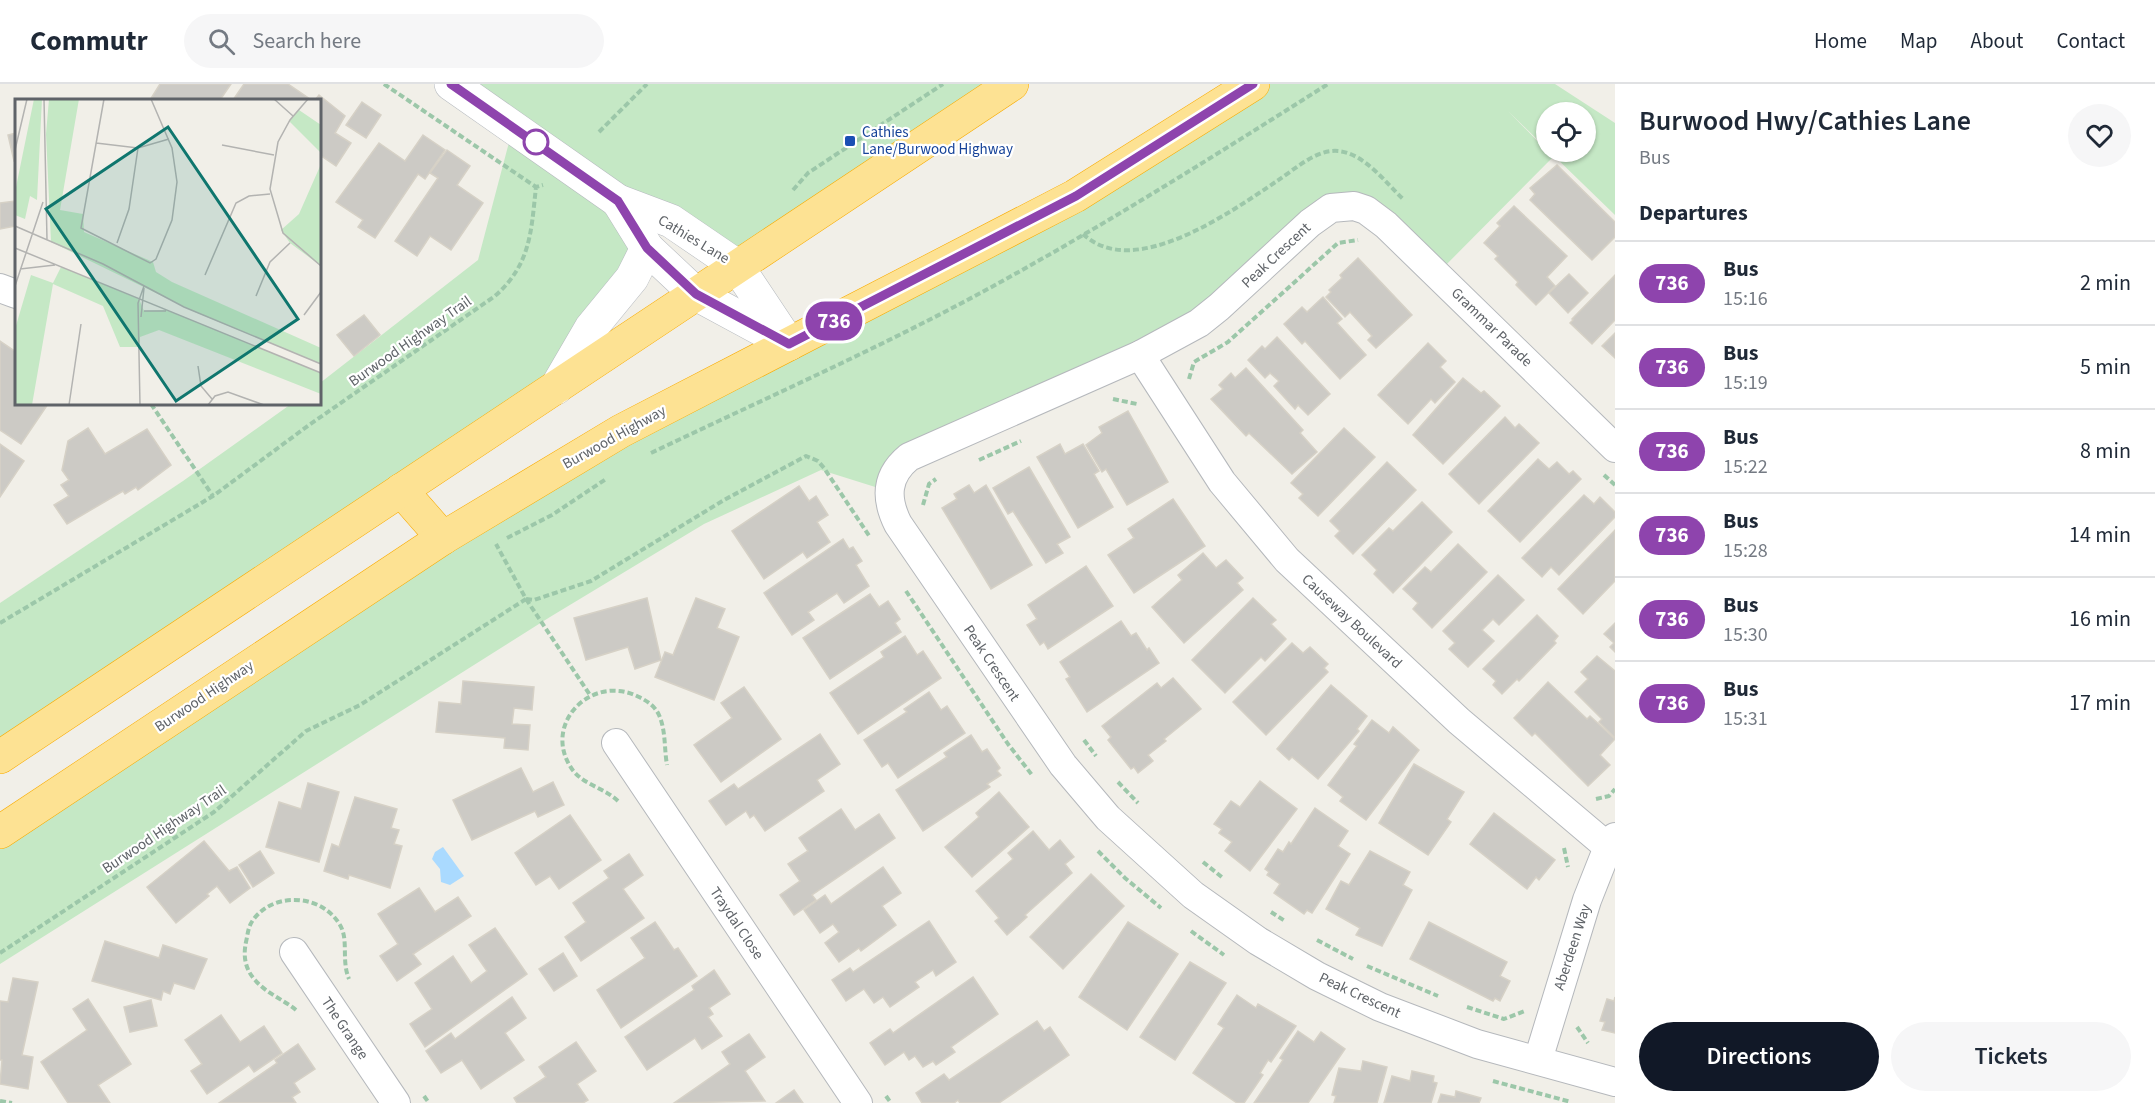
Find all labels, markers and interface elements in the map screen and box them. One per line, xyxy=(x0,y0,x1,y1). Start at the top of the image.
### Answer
search box xyxy=(184,14,604,68)
text: Commutr xyxy=(30,21,148,61)
icon: search xyxy=(205,25,238,58)
text: Search here xyxy=(253,25,361,57)
text: Home xyxy=(1814,26,1867,56)
text: Map xyxy=(1900,26,1938,56)
text: About xyxy=(1971,26,2023,56)
text: Contact xyxy=(2056,26,2125,56)
inset map xyxy=(15,99,321,405)
text: Burwood Hwy/Cathies Lane xyxy=(1639,101,1971,141)
map controls xyxy=(1536,102,1596,162)
button: locate xyxy=(1536,102,1596,162)
button: heart xyxy=(2068,104,2131,167)
place label: Cathies Lane/Burwood Highway xyxy=(862,122,1013,160)
unlabelled marker xyxy=(523,129,549,155)
marker: Cathies Lane/Burwood Highway xyxy=(843,134,857,148)
text: Bus xyxy=(1639,144,1670,172)
text: Departures xyxy=(1639,197,1748,229)
street label: Cathies Lane xyxy=(654,210,733,269)
street label: Peak Crescent xyxy=(1237,218,1316,293)
text: Bus xyxy=(1723,253,1759,285)
text: 2 min xyxy=(2080,267,2131,299)
text: 736 xyxy=(1655,268,1689,298)
street label: Grammar Parade xyxy=(1446,283,1537,372)
text: 15:16 xyxy=(1723,285,1768,313)
street label: Burwood Highway Trail xyxy=(345,291,476,392)
line badge: 736 xyxy=(800,302,868,340)
text: 736 xyxy=(817,306,851,336)
text: Bus xyxy=(1723,337,1759,369)
text: 5 min xyxy=(2080,351,2131,383)
text: 736 xyxy=(1655,352,1689,382)
text: 15:19 xyxy=(1723,369,1768,397)
street label: Burwood Highway xyxy=(559,400,670,475)
text: Bus xyxy=(1723,421,1759,453)
text: 8 min xyxy=(2080,435,2131,467)
text: 736 xyxy=(1655,436,1689,466)
text: 15:22 xyxy=(1723,453,1768,481)
text: Bus xyxy=(1723,505,1759,537)
text: 14 min xyxy=(2069,519,2131,551)
text: 736 xyxy=(1655,520,1689,550)
text: 15:28 xyxy=(1723,537,1768,565)
street label: Causeway Boulevard xyxy=(1297,569,1407,674)
text: Bus xyxy=(1723,589,1759,621)
text: 16 min xyxy=(2069,603,2131,635)
text: 736 xyxy=(1655,604,1689,634)
street label: Peak Crescent xyxy=(958,621,1025,706)
text: 15:30 xyxy=(1723,621,1768,649)
street label: Burwood Highway xyxy=(151,656,258,737)
text: Bus xyxy=(1723,673,1759,705)
text: 17 min xyxy=(2069,687,2131,719)
text: 736 xyxy=(1655,688,1689,718)
text: 15:31 xyxy=(1723,705,1768,733)
street label: Burwood Highway Trail xyxy=(98,780,231,879)
street label: Traydal Close xyxy=(704,883,769,964)
street label: Aberdeen Way xyxy=(1549,901,1596,993)
street label: Peak Crescent xyxy=(1316,967,1404,1024)
street label: The Grange xyxy=(316,993,373,1064)
button: Directions xyxy=(1639,1022,1879,1091)
button: Tickets xyxy=(1891,1022,2131,1091)

